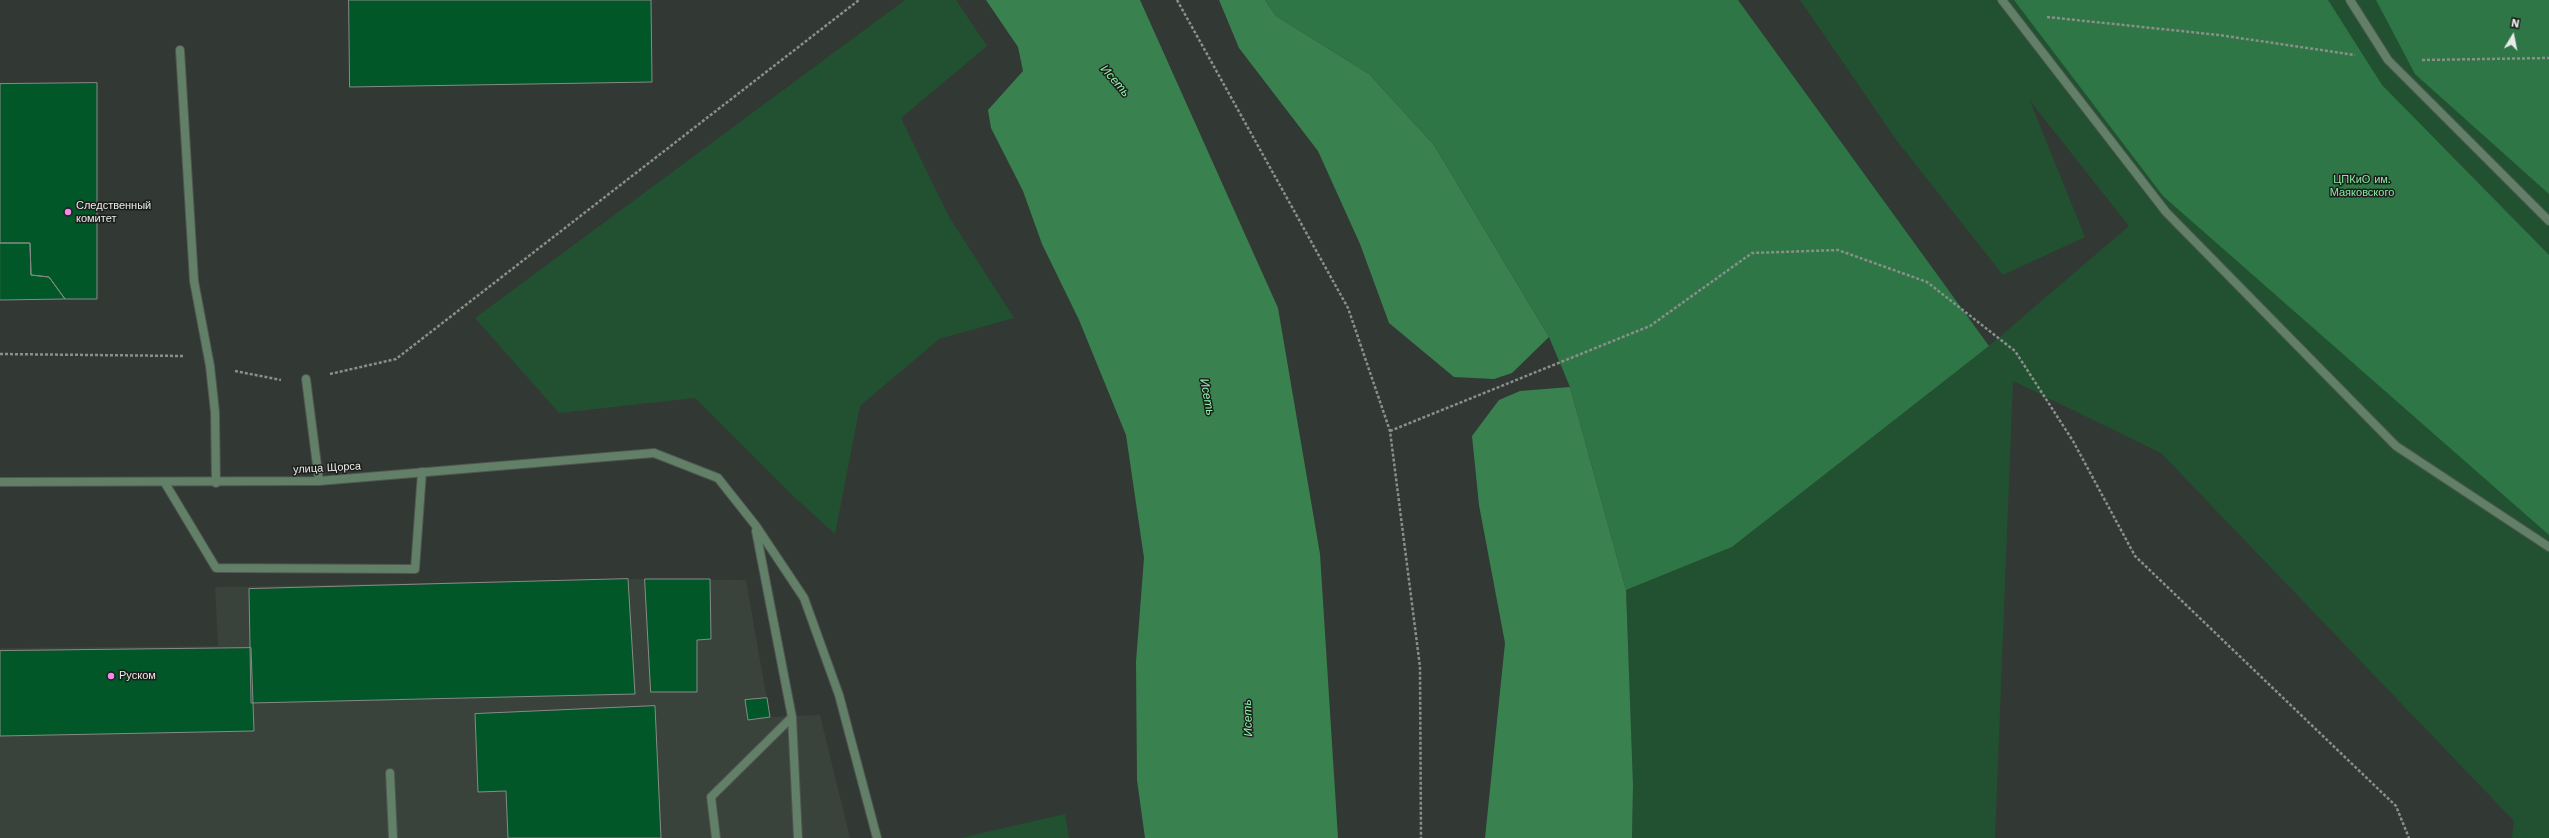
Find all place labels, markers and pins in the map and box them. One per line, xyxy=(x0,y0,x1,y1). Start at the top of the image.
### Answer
place label: Следственный комитет xyxy=(76,199,151,225)
marker: Следственный комитет xyxy=(63,207,73,217)
place label: Руском xyxy=(119,669,156,683)
marker: Руском xyxy=(106,671,116,681)

